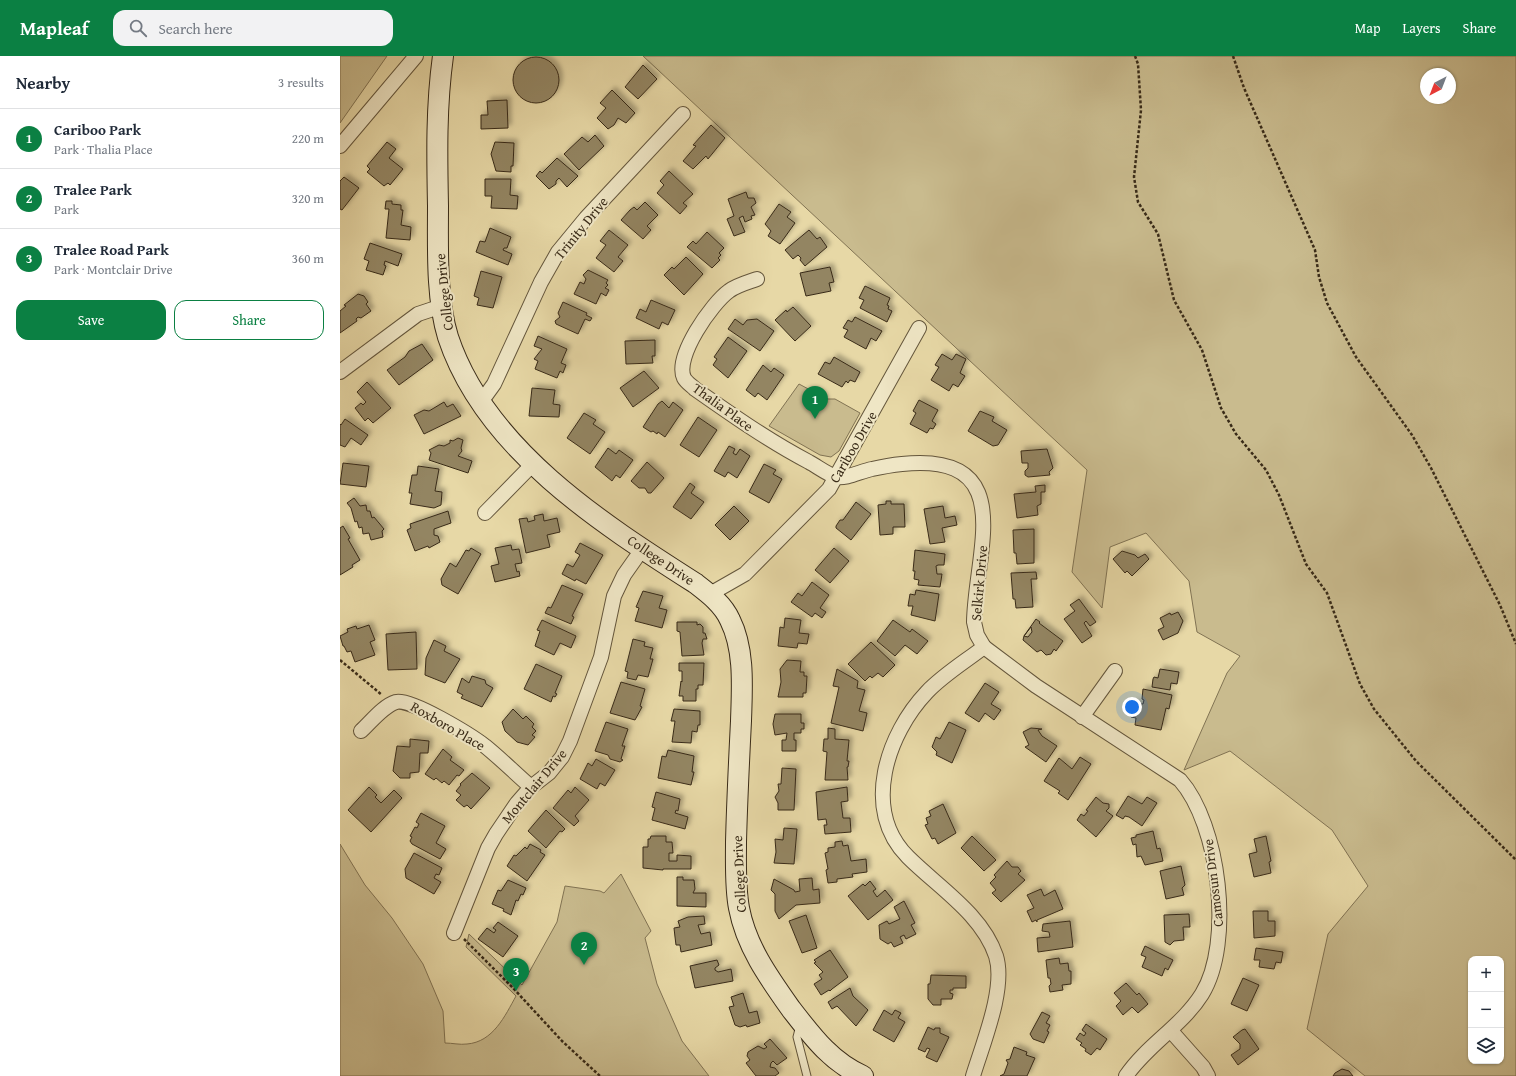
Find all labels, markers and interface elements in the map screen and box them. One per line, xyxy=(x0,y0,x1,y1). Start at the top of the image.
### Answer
search box xyxy=(113,10,393,46)
text: Mapleaf xyxy=(20,14,89,42)
icon: search xyxy=(127,17,149,39)
text: Search here xyxy=(159,18,233,39)
text: Map xyxy=(1355,18,1381,38)
text: Layers xyxy=(1403,18,1441,38)
text: Share xyxy=(1463,18,1496,38)
north arrow xyxy=(1420,68,1456,104)
text: Nearby xyxy=(16,70,70,95)
text: 3 results xyxy=(278,73,324,92)
text: Cariboo Park xyxy=(54,119,141,140)
text: 1 xyxy=(26,129,32,148)
text: 220 m xyxy=(292,129,324,148)
text: Park · Thalia Place xyxy=(54,140,153,159)
text: Tralee Park xyxy=(54,179,132,200)
text: 2 xyxy=(26,189,32,208)
text: 320 m xyxy=(292,189,324,208)
street label: Trinity Drive xyxy=(549,192,613,264)
text: Park xyxy=(54,200,79,219)
text: Tralee Road Park xyxy=(54,239,169,260)
text: 3 xyxy=(26,249,32,268)
text: 360 m xyxy=(292,249,324,268)
street label: College Drive xyxy=(430,252,458,331)
text: Park · Montclair Drive xyxy=(54,260,173,279)
button: Save xyxy=(16,300,166,340)
button: Share xyxy=(174,300,324,340)
street label: Thalia Place xyxy=(689,378,758,436)
pin: 1 xyxy=(802,386,828,419)
street label: Cariboo Drive xyxy=(824,407,882,487)
street label: College Drive xyxy=(623,530,699,590)
street label: Selkirk Drive xyxy=(966,544,992,622)
street label: Roxboro Place xyxy=(407,697,489,756)
your location xyxy=(1122,697,1142,717)
street label: Montclair Drive xyxy=(497,744,572,828)
street label: College Drive xyxy=(727,834,751,913)
street label: Camosun Drive xyxy=(1198,838,1228,928)
pin: 2 xyxy=(571,932,597,965)
map controls xyxy=(1468,956,1504,1064)
button: + xyxy=(1468,956,1504,992)
pin: 3 xyxy=(503,958,529,991)
button: − xyxy=(1468,992,1504,1028)
button: layers xyxy=(1468,1028,1504,1064)

